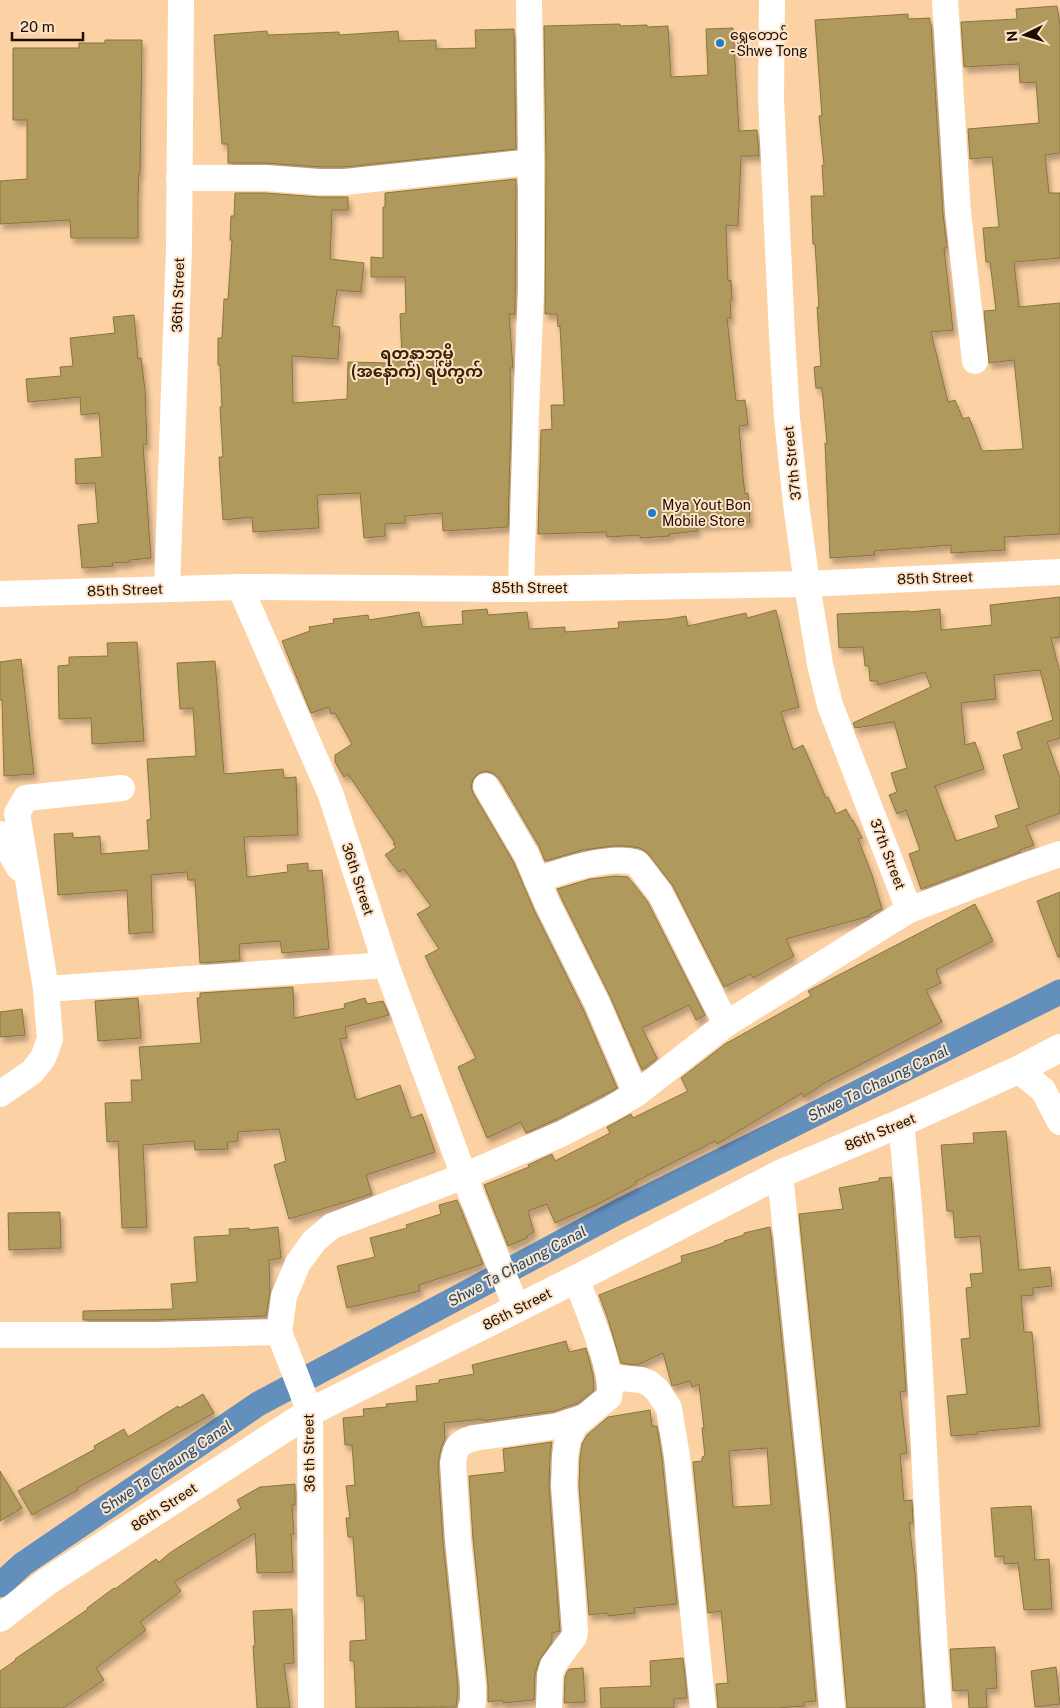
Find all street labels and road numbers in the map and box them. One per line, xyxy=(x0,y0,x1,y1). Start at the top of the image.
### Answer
street label: 36th Street xyxy=(169,257,187,333)
street label: 37th Street xyxy=(780,425,804,501)
street label: 85th Street xyxy=(897,569,973,587)
street label: 85th Street xyxy=(492,580,568,596)
street label: 85th Street xyxy=(87,581,163,599)
street label: 37th Street xyxy=(867,816,909,892)
street label: 36th Street xyxy=(339,841,377,917)
street label: 86th Street xyxy=(842,1110,918,1154)
street label: 86th Street xyxy=(480,1285,554,1333)
street label: 36 th Street xyxy=(300,1414,318,1492)
street label: 86th Street xyxy=(128,1480,200,1534)

